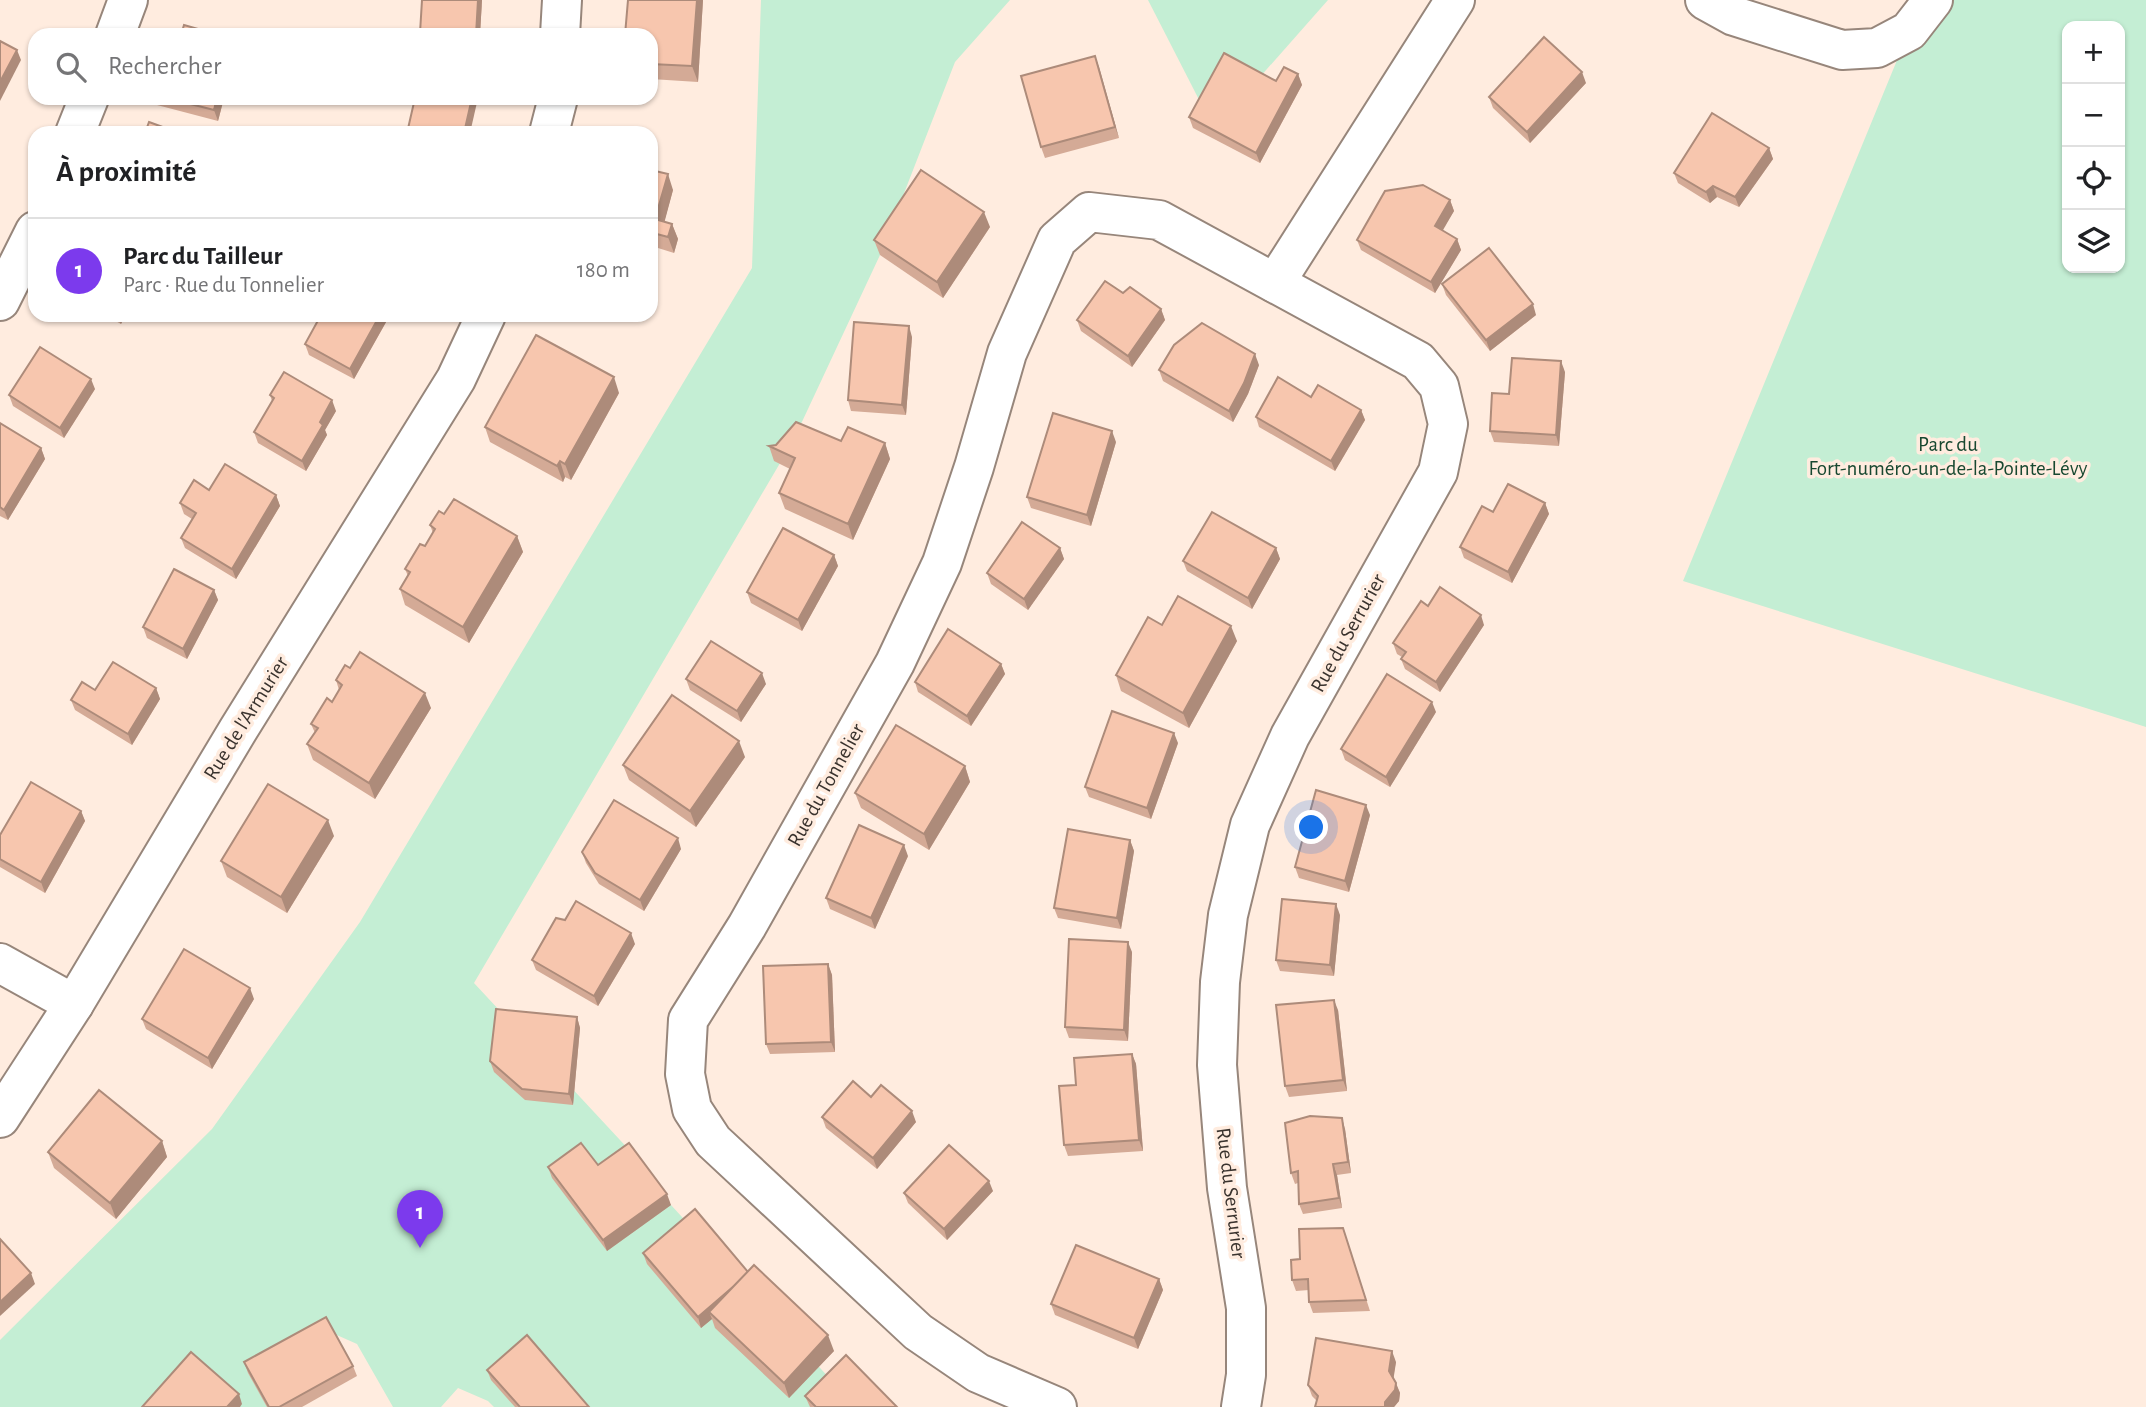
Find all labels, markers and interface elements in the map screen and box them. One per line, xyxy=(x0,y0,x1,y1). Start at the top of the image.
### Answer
map controls xyxy=(2062,21,2125,273)
button: + xyxy=(2062,21,2125,84)
search box xyxy=(28,28,658,105)
icon: search xyxy=(52,48,90,86)
text: Rechercher xyxy=(108,53,221,79)
button: − xyxy=(2062,84,2125,147)
button: locate xyxy=(2062,147,2125,210)
text: À proximité xyxy=(56,157,196,187)
button: layers xyxy=(2062,210,2125,273)
text: Parc du Tailleur xyxy=(123,243,282,269)
text: 1 xyxy=(75,259,83,282)
text: 180 m xyxy=(577,259,630,282)
text: Parc · Rue du Tonnelier xyxy=(123,274,324,297)
park label: Parc du Fort-numéro-un-de-la-Pointe-Lévy xyxy=(1808,434,2088,479)
street label: Rue du Serrurier xyxy=(1307,570,1389,696)
street label: Rue de l'Armurier xyxy=(200,653,292,783)
street label: Rue du Tonnelier xyxy=(784,720,868,850)
your location xyxy=(1294,810,1328,844)
street label: Rue du Serrurier xyxy=(1213,1126,1249,1260)
pin: 1 xyxy=(397,1190,443,1248)

